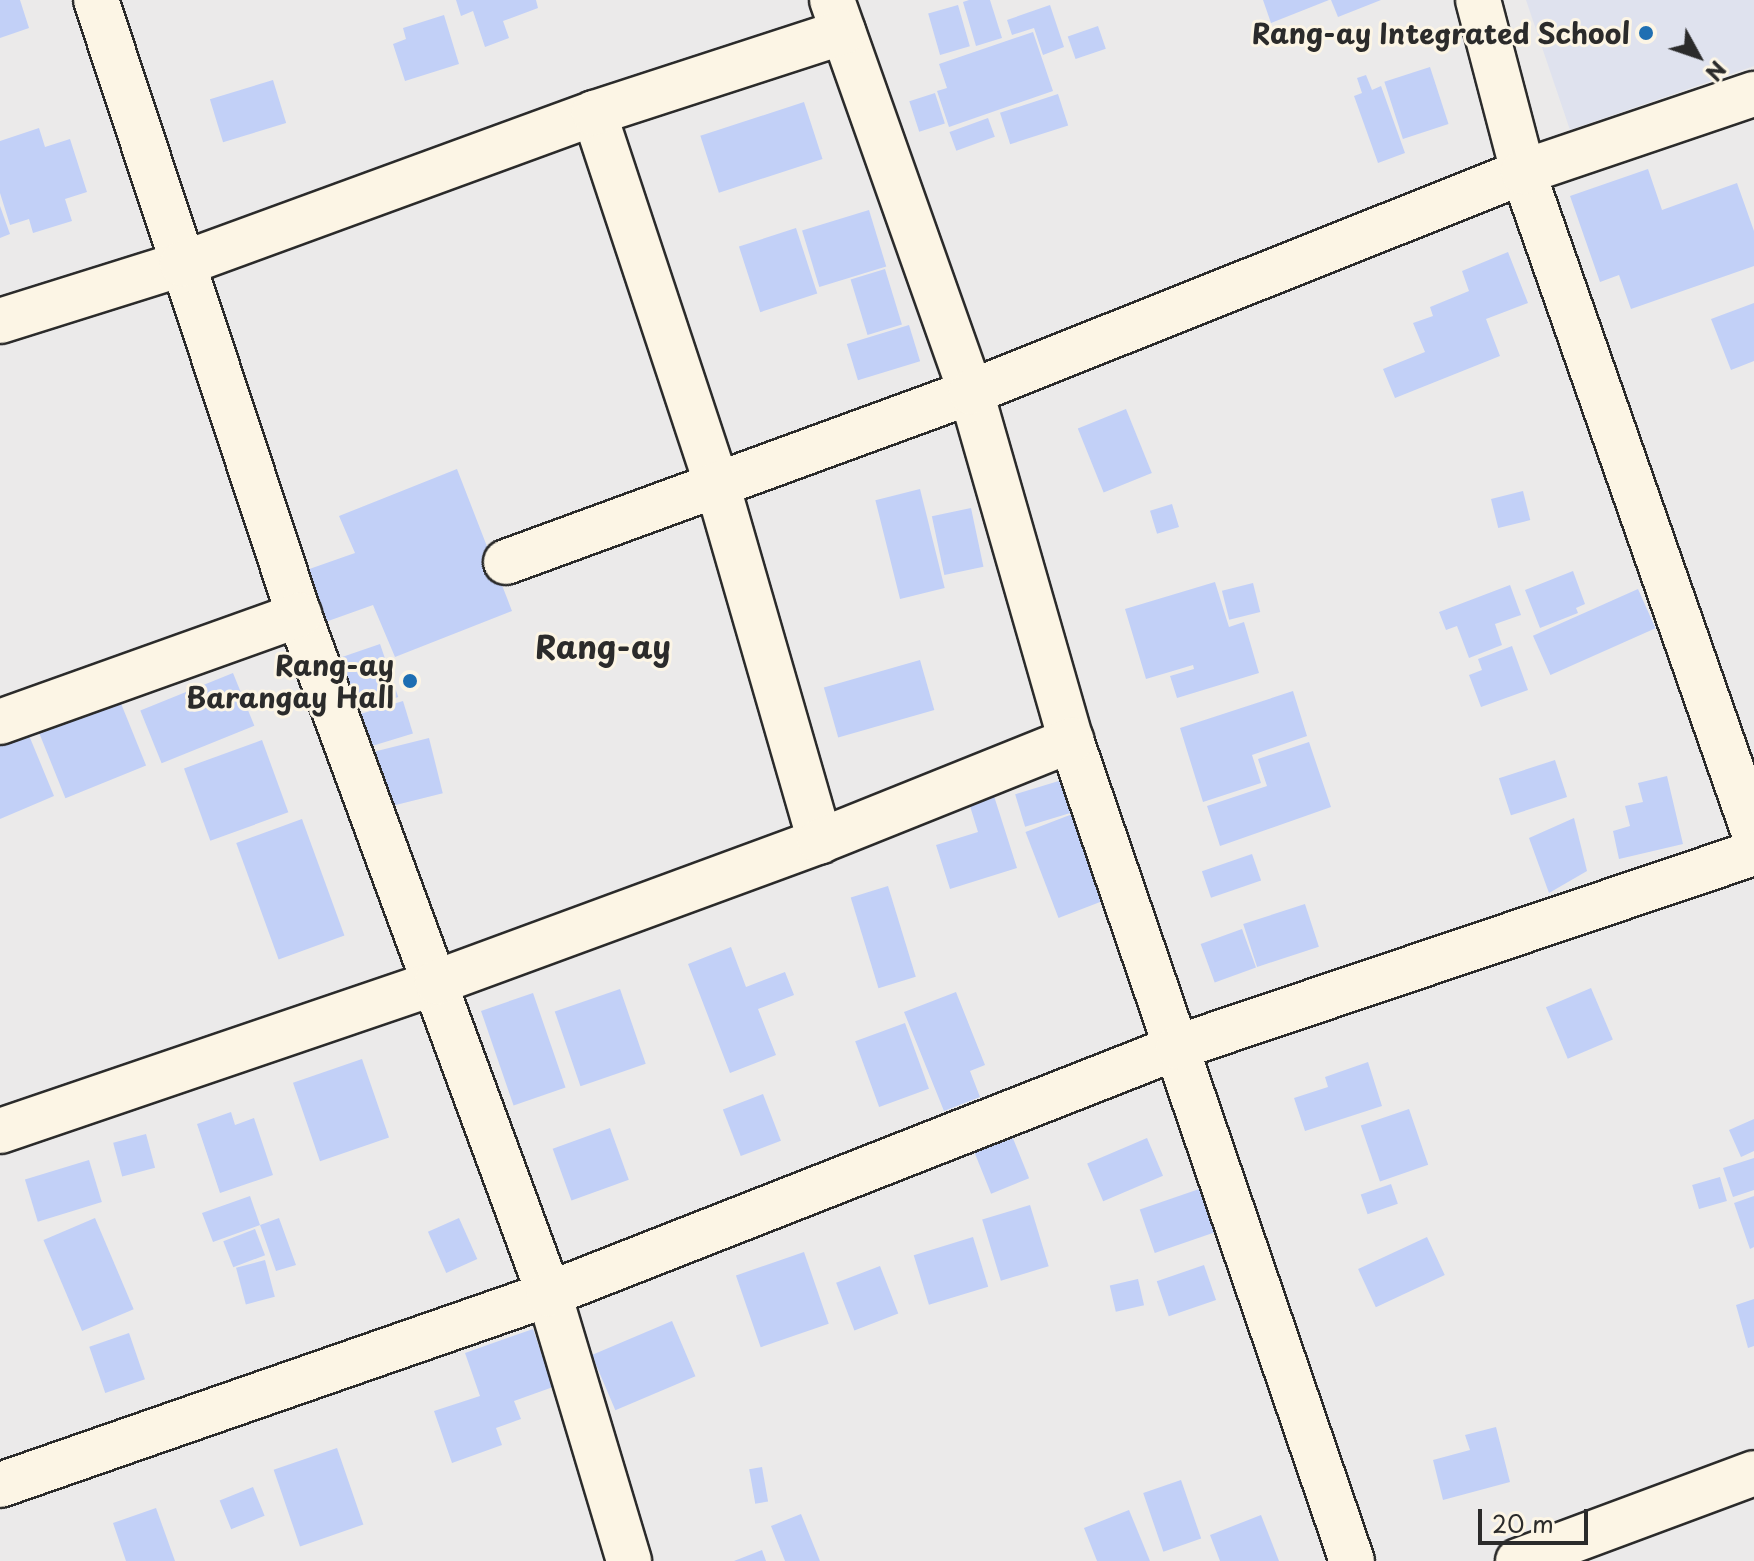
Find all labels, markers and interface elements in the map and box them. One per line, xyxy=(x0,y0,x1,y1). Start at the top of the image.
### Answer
place label: Rang-ay Integrated School xyxy=(1250,16,1630,50)
north arrow xyxy=(1658,16,1738,96)
marker: Rang-ay Integrated School xyxy=(1637,24,1655,42)
text: N xyxy=(1699,54,1735,89)
district label: Rang-ay xyxy=(535,627,671,665)
place label: Rang-ay Barangay Hall xyxy=(187,648,394,714)
marker: Rang-ay Barangay Hall xyxy=(401,672,419,690)
scale bar xyxy=(1482,1493,1592,1543)
text: 20 m xyxy=(1492,1505,1554,1541)

